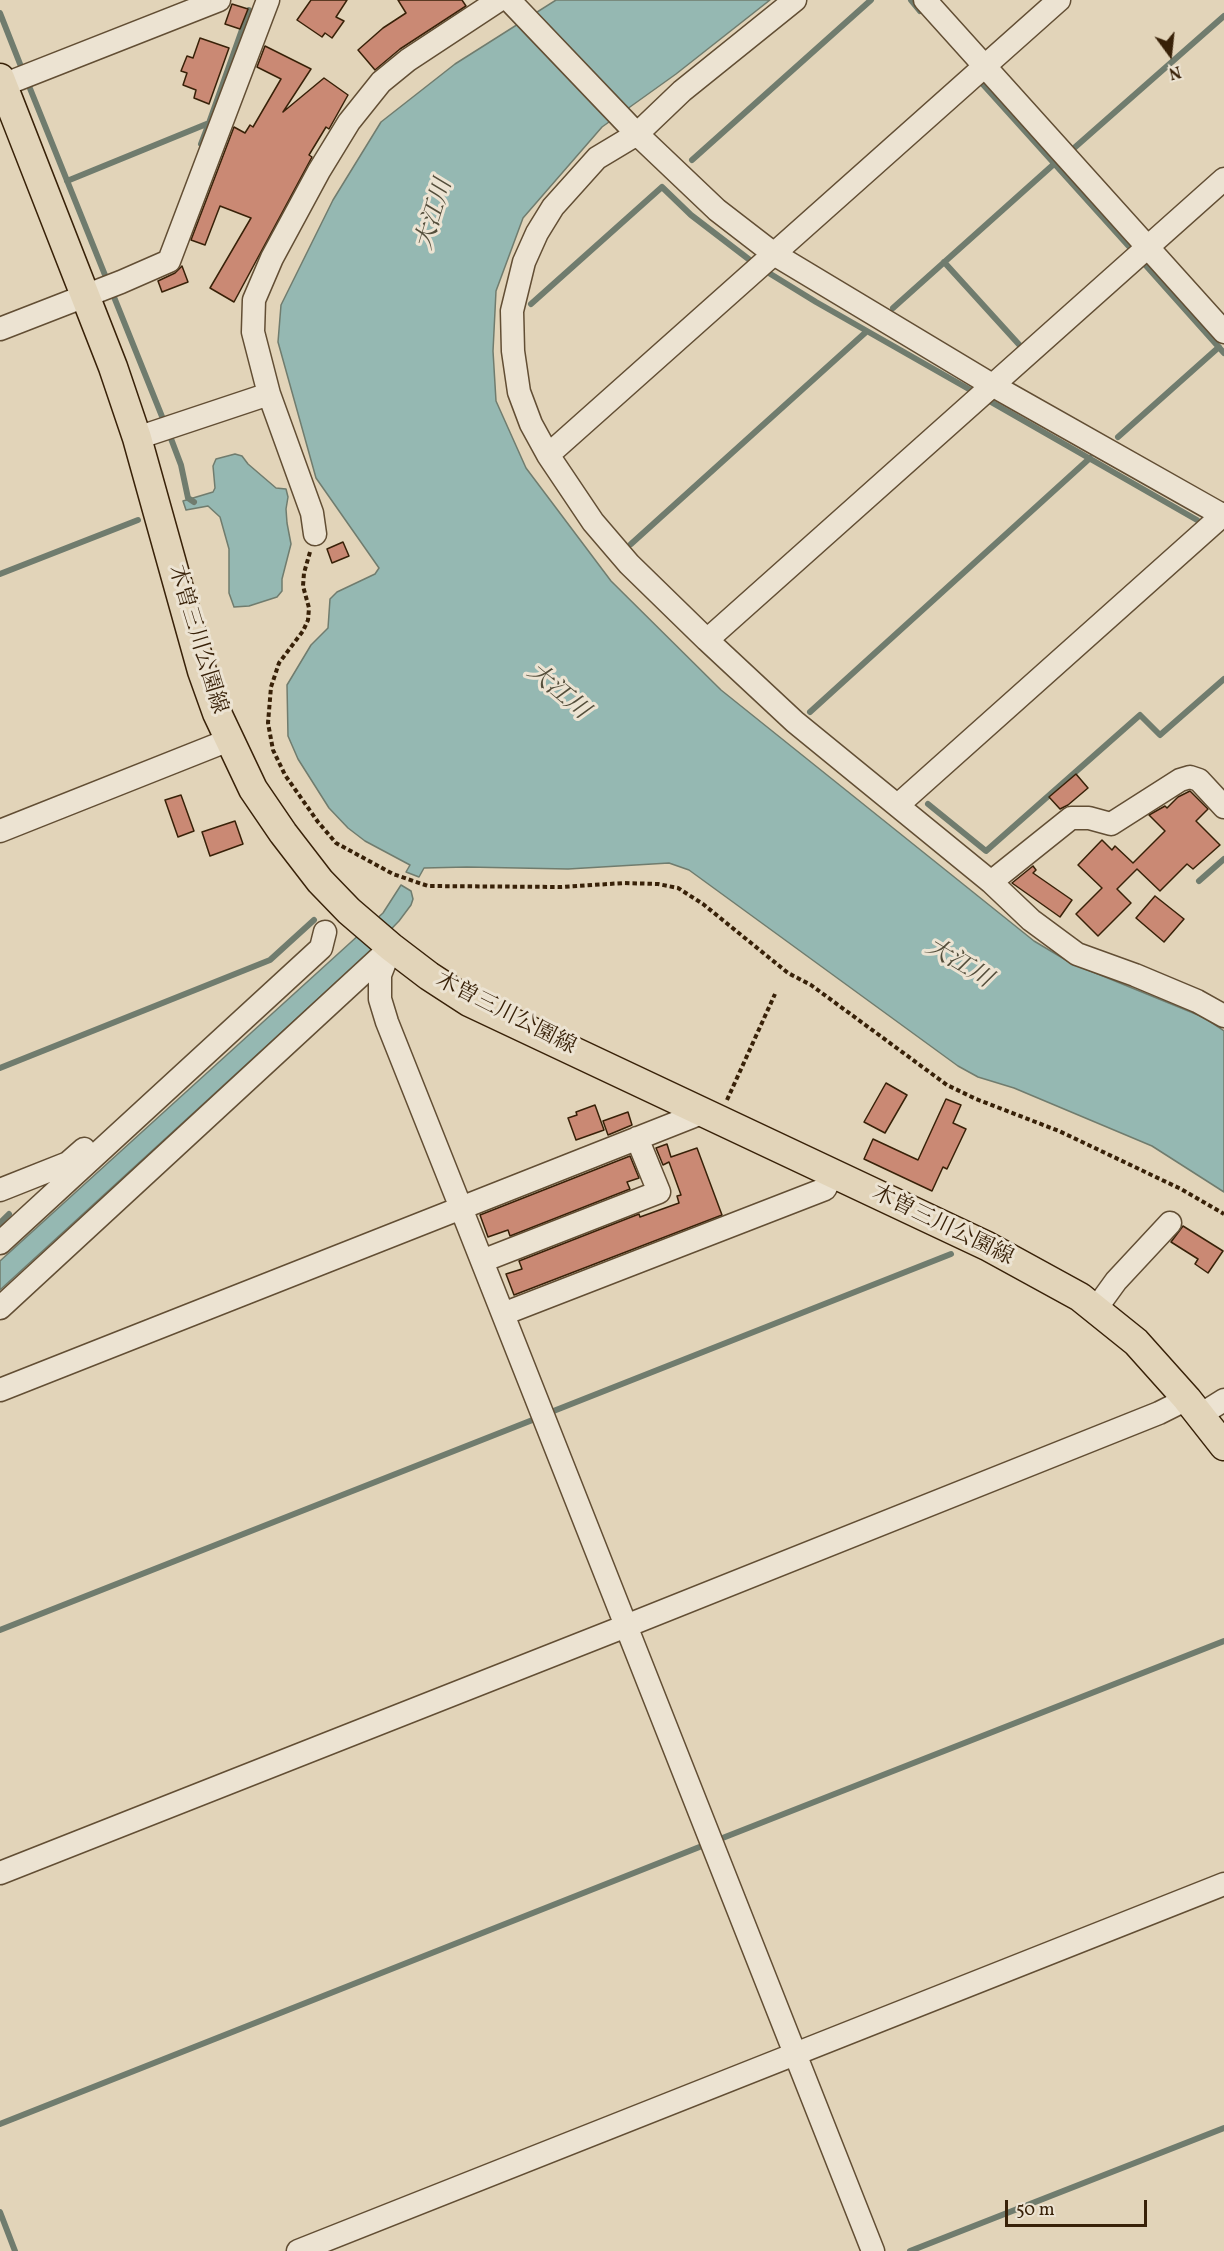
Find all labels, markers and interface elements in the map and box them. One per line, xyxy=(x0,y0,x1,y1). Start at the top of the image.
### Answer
north arrow xyxy=(1140,24,1200,84)
text: N xyxy=(1166,59,1183,84)
water label: 大江川 xyxy=(412,176,460,254)
street label: 木曽三川公園線 xyxy=(161,563,231,717)
water label: 大江川 xyxy=(520,659,594,727)
water label: 大江川 xyxy=(920,934,996,996)
street label: 木曽三川公園線 xyxy=(430,968,580,1062)
street label: 木曽三川公園線 xyxy=(867,1181,1017,1273)
scale bar xyxy=(1008,2188,1150,2226)
text: 50 m xyxy=(1016,2198,1055,2223)

